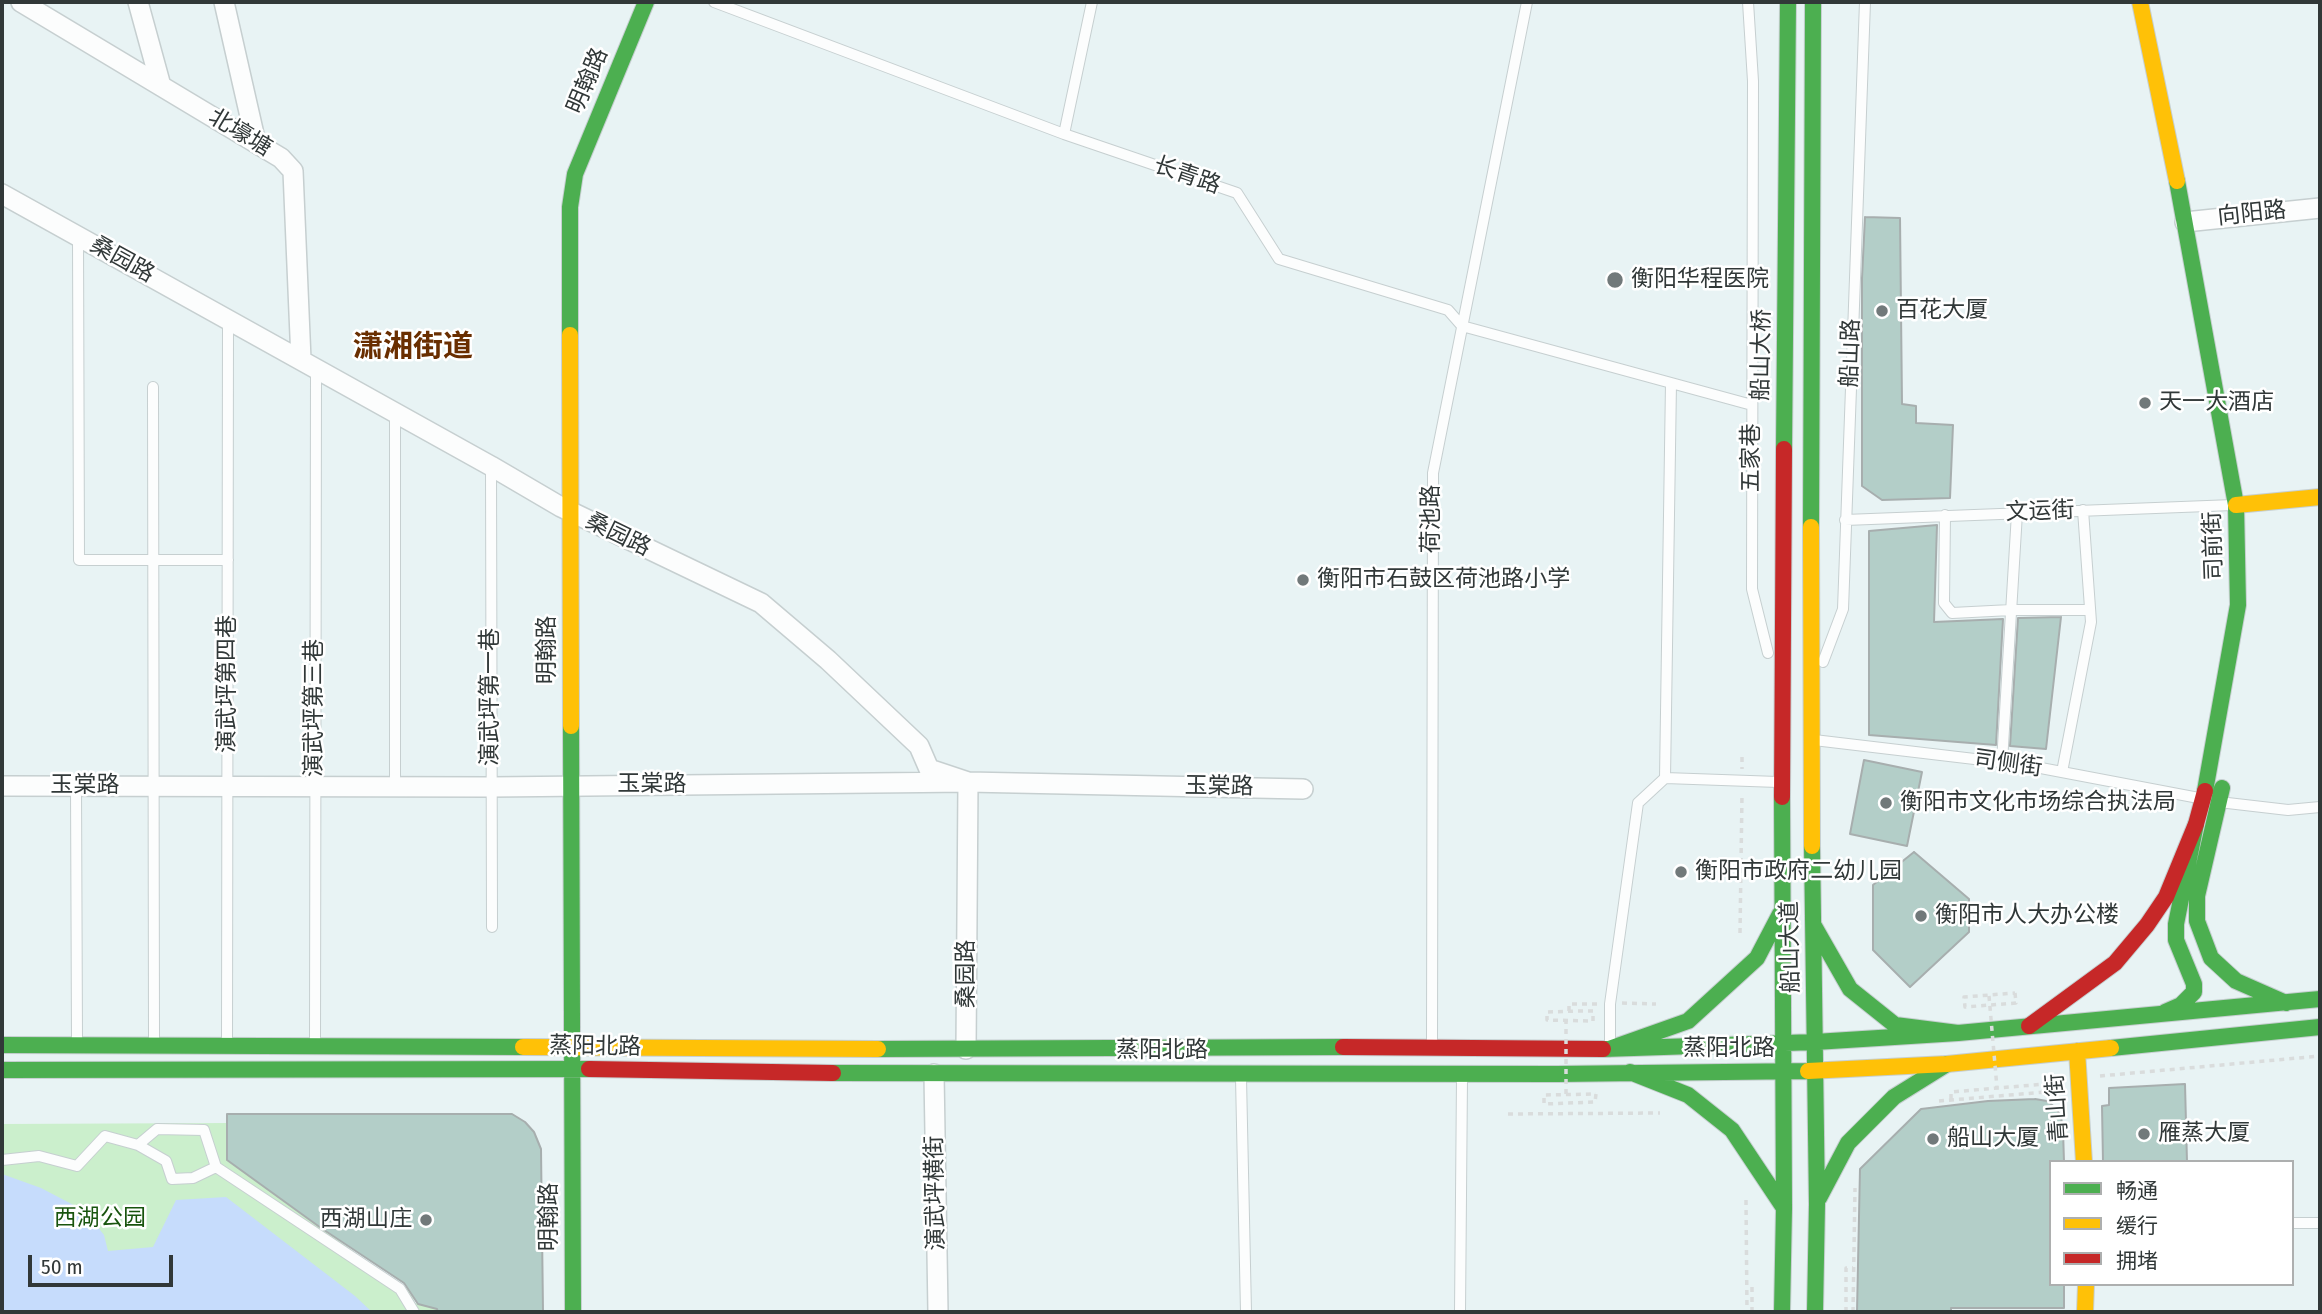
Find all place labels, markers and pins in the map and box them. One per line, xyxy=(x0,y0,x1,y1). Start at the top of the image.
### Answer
place label: 衡阳华程医院 xyxy=(1631,266,1769,294)
marker: 衡阳华程医院 xyxy=(1605,270,1625,290)
place label: 百花大厦 xyxy=(1896,297,1988,325)
marker: 百花大厦 xyxy=(1874,303,1890,319)
place label: 天一大酒店 xyxy=(2159,389,2274,417)
marker: 天一大酒店 xyxy=(2137,395,2153,411)
place label: 衡阳市石鼓区荷池路小学 xyxy=(1317,566,1570,594)
marker: 衡阳市石鼓区荷池路小学 xyxy=(1295,572,1311,588)
place label: 衡阳市文化市场综合执法局 xyxy=(1900,789,2176,817)
marker: 衡阳市文化市场综合执法局 xyxy=(1878,795,1894,811)
place label: 衡阳市政府二幼儿园 xyxy=(1695,858,1902,886)
marker: 衡阳市政府二幼儿园 xyxy=(1673,864,1689,880)
place label: 衡阳市人大办公楼 xyxy=(1935,902,2119,930)
marker: 衡阳市人大办公楼 xyxy=(1913,908,1929,924)
place label: 雁蒸大厦 xyxy=(2158,1120,2250,1148)
place label: 船山大厦 xyxy=(1947,1125,2039,1153)
marker: 雁蒸大厦 xyxy=(2136,1126,2152,1142)
marker: 船山大厦 xyxy=(1925,1131,1941,1147)
place label: 西湖山庄 xyxy=(320,1206,412,1234)
marker: 西湖山庄 xyxy=(418,1212,434,1228)

